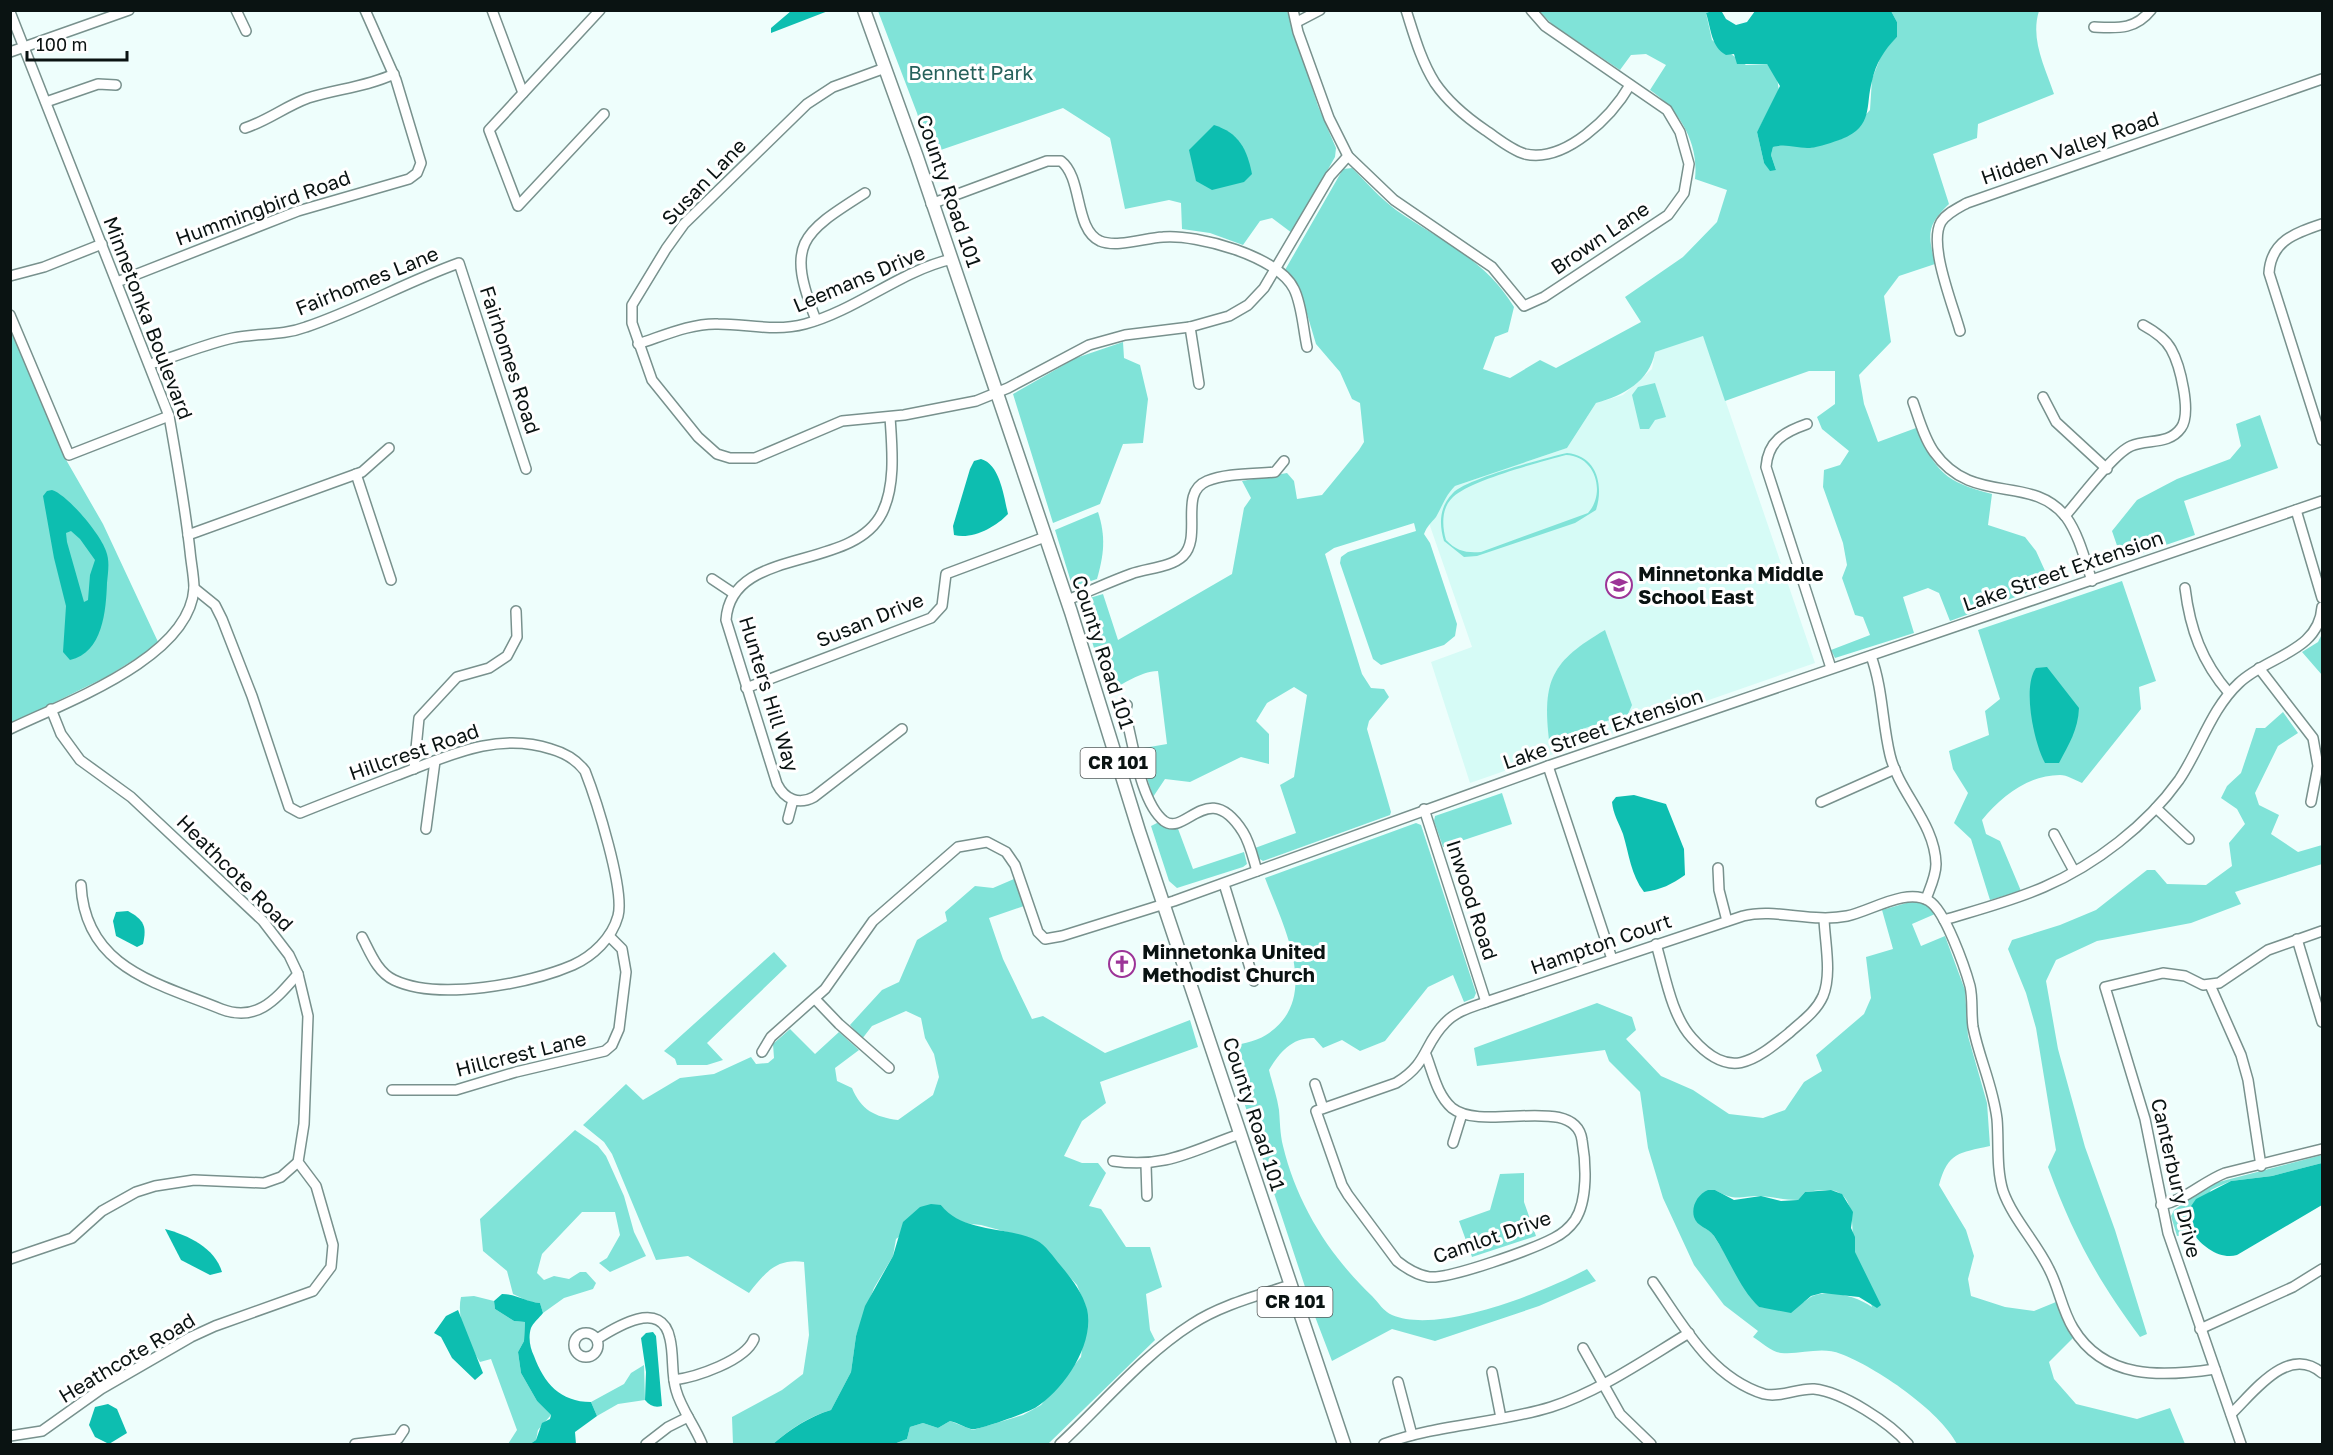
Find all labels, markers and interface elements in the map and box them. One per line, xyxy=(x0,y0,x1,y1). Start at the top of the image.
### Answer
scale bar xyxy=(27,24,128,62)
text: 100 m xyxy=(36,33,87,55)
park label: Bennett Park xyxy=(908,60,1034,84)
street label: Hidden Valley Road xyxy=(1978,105,2162,189)
street label: County Road 101 xyxy=(913,111,987,271)
street label: Susan Lane xyxy=(656,133,750,230)
street label: Hummingbird Road xyxy=(172,164,353,250)
street label: Brown Lane xyxy=(1546,196,1653,279)
street label: Minnetonka Boulevard xyxy=(99,213,199,422)
street label: Fairhomes Lane xyxy=(292,240,442,320)
street label: Leemans Drive xyxy=(789,240,928,317)
street label: Fairhomes Road xyxy=(476,283,546,437)
street label: Lake Street Extension xyxy=(1959,524,2166,616)
place label: Minnetonka Middle School East xyxy=(1638,561,1824,608)
school or university icon: Minnetonka Middle School East xyxy=(1604,570,1634,600)
street label: County Road 101 xyxy=(1068,572,1140,732)
street label: Susan Drive xyxy=(812,587,927,651)
street label: Hunters Hill Way xyxy=(735,613,805,774)
street label: Lake Street Extension xyxy=(1499,682,1706,774)
street label: Hillcrest Road xyxy=(346,718,482,785)
road number: CR 101 xyxy=(1080,748,1156,778)
street label: Heathcote Road xyxy=(173,809,299,935)
street label: Inwood Road xyxy=(1442,837,1504,963)
street label: Hampton Court xyxy=(1527,908,1674,978)
place label: Minnetonka United Methodist Church xyxy=(1142,939,1326,986)
church icon: Minnetonka United Methodist Church xyxy=(1107,949,1137,979)
street label: Hillcrest Lane xyxy=(453,1025,589,1081)
street label: County Road 101 xyxy=(1219,1034,1291,1194)
street label: Canterbury Drive xyxy=(2147,1096,2207,1260)
street label: Camlot Drive xyxy=(1429,1205,1554,1267)
road number: CR 101 xyxy=(1258,1287,1332,1317)
street label: Heathcote Road xyxy=(54,1307,199,1407)

